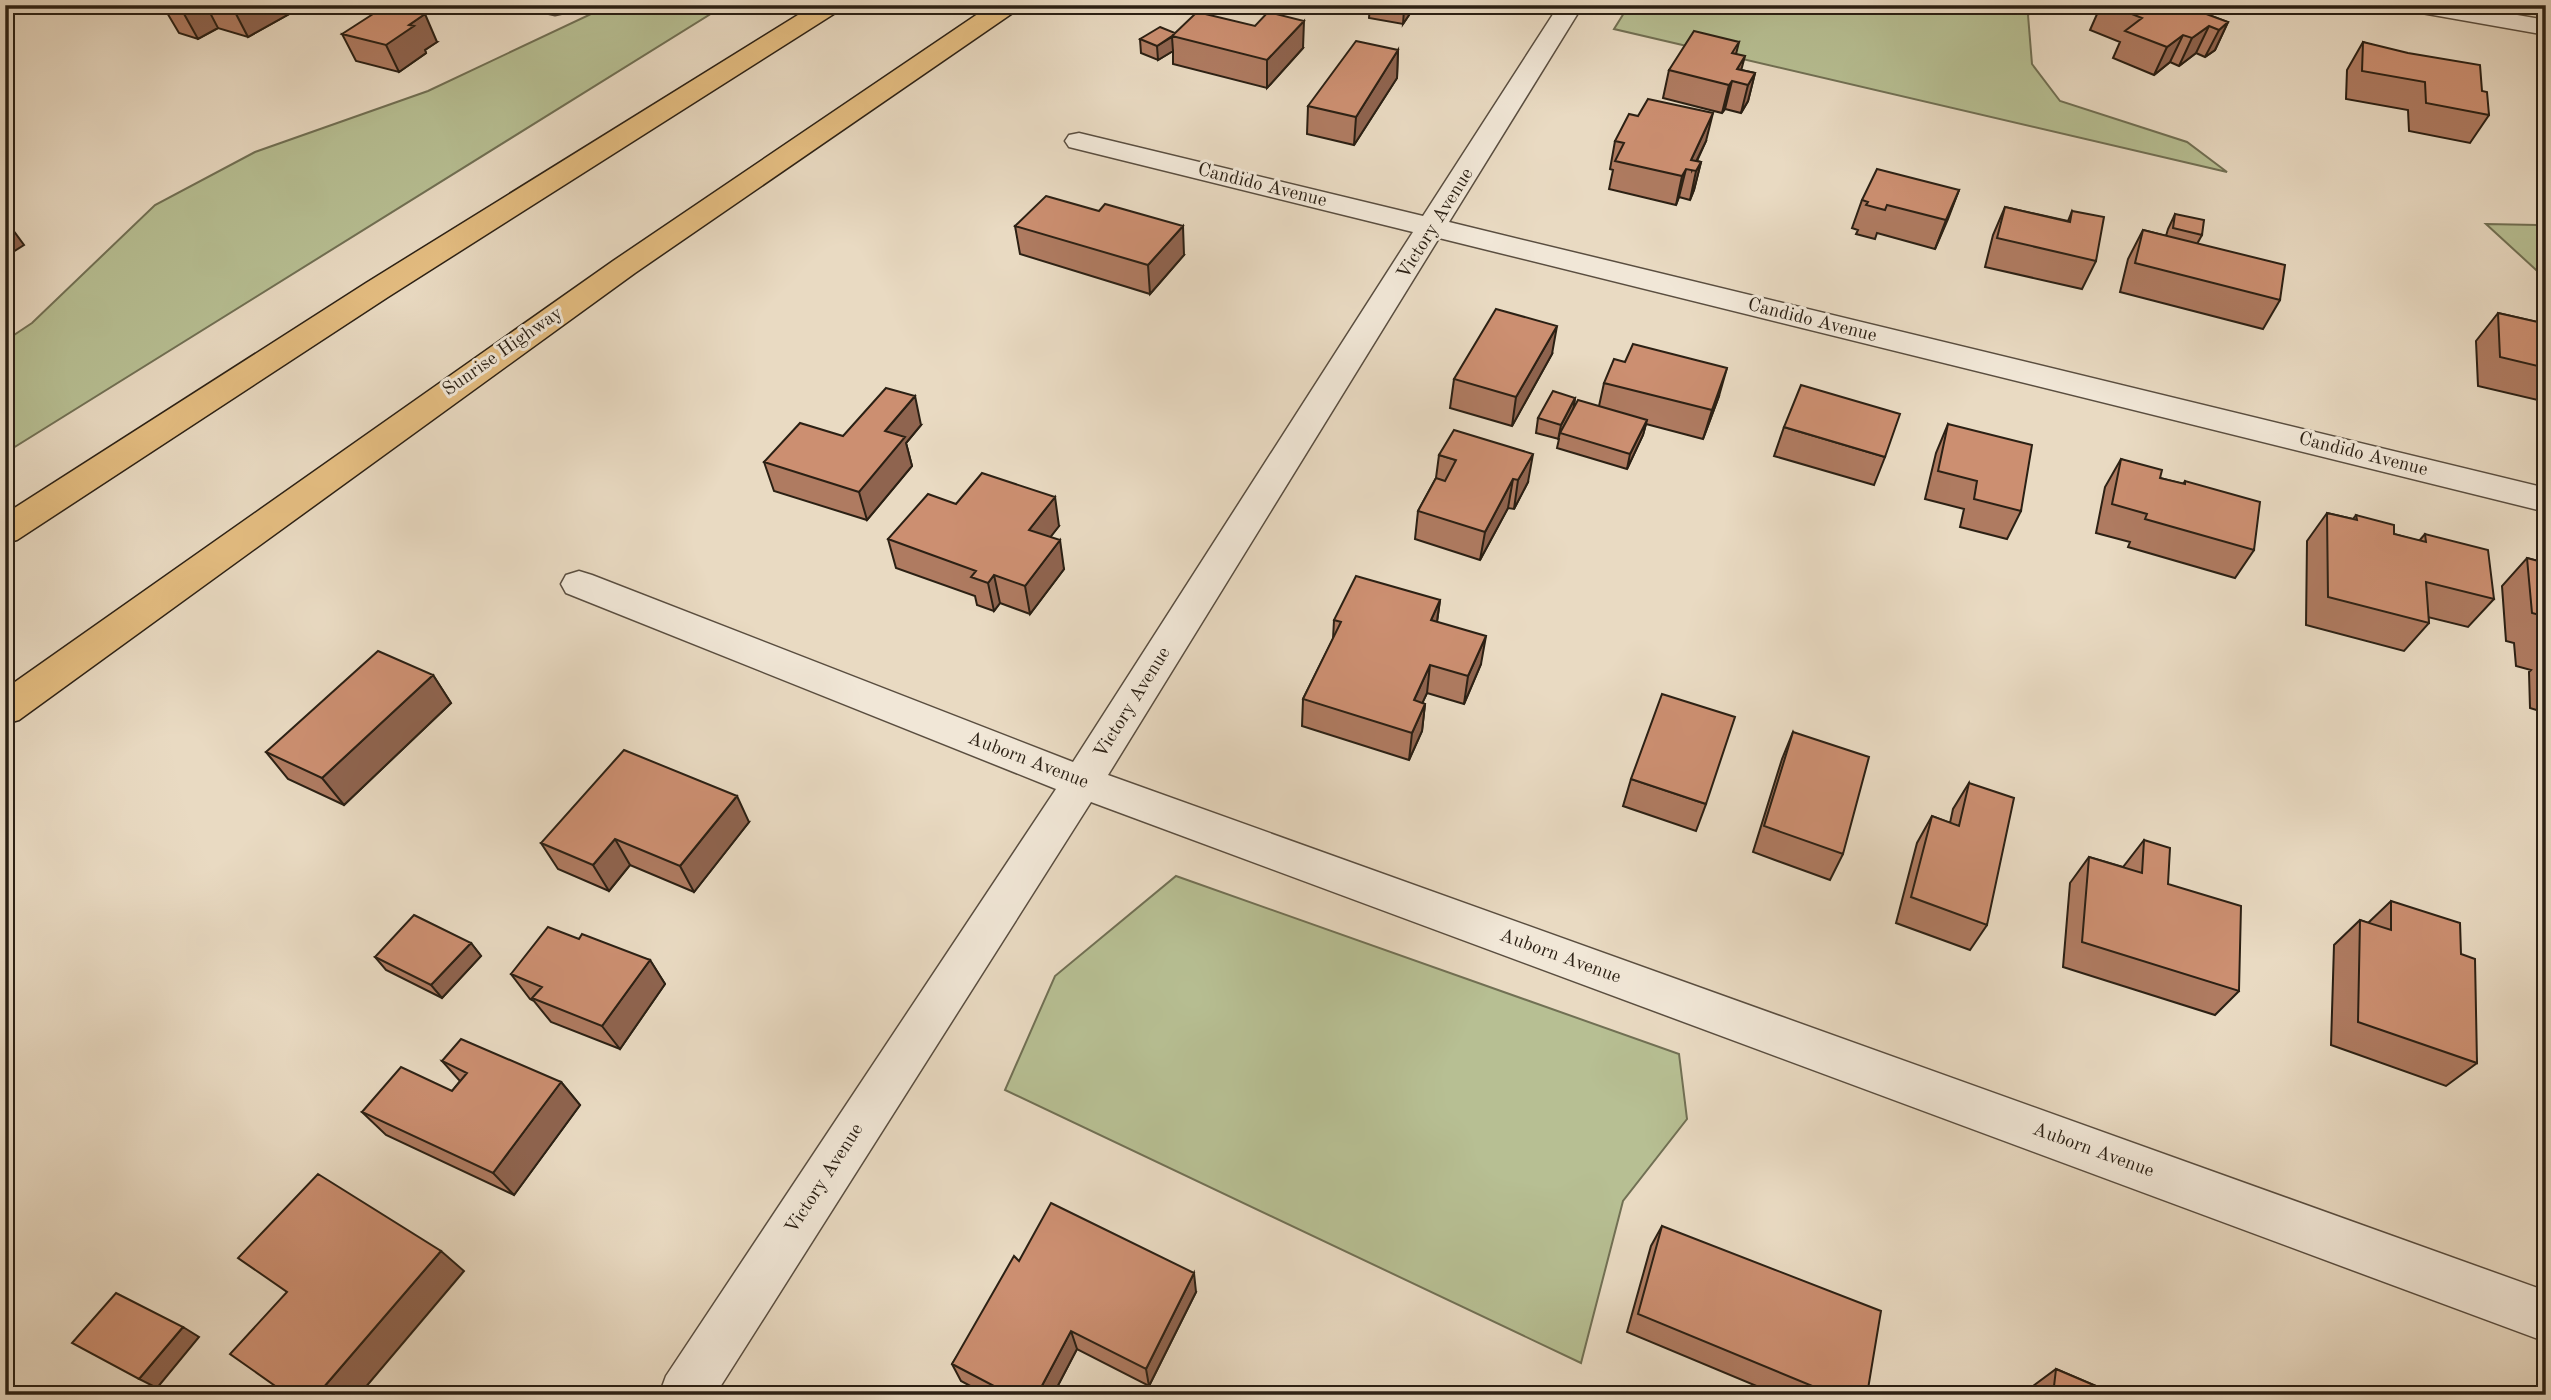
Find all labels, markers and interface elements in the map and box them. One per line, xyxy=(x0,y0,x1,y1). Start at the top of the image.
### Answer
street label: Candido Avenue xyxy=(1195,161,1329,211)
street label: Victory Avenue xyxy=(1394,165,1478,283)
street label: Candido Avenue xyxy=(1745,296,1879,346)
street label: Sunrise Highway xyxy=(440,304,566,400)
street label: Candido Avenue xyxy=(2296,430,2430,480)
street label: Victory Avenue xyxy=(1091,644,1175,762)
street label: Auborn Avenue xyxy=(965,729,1091,793)
street label: Auborn Avenue xyxy=(1497,926,1623,988)
street label: Auborn Avenue xyxy=(2030,1120,2156,1182)
street label: Victory Avenue xyxy=(782,1121,868,1237)

